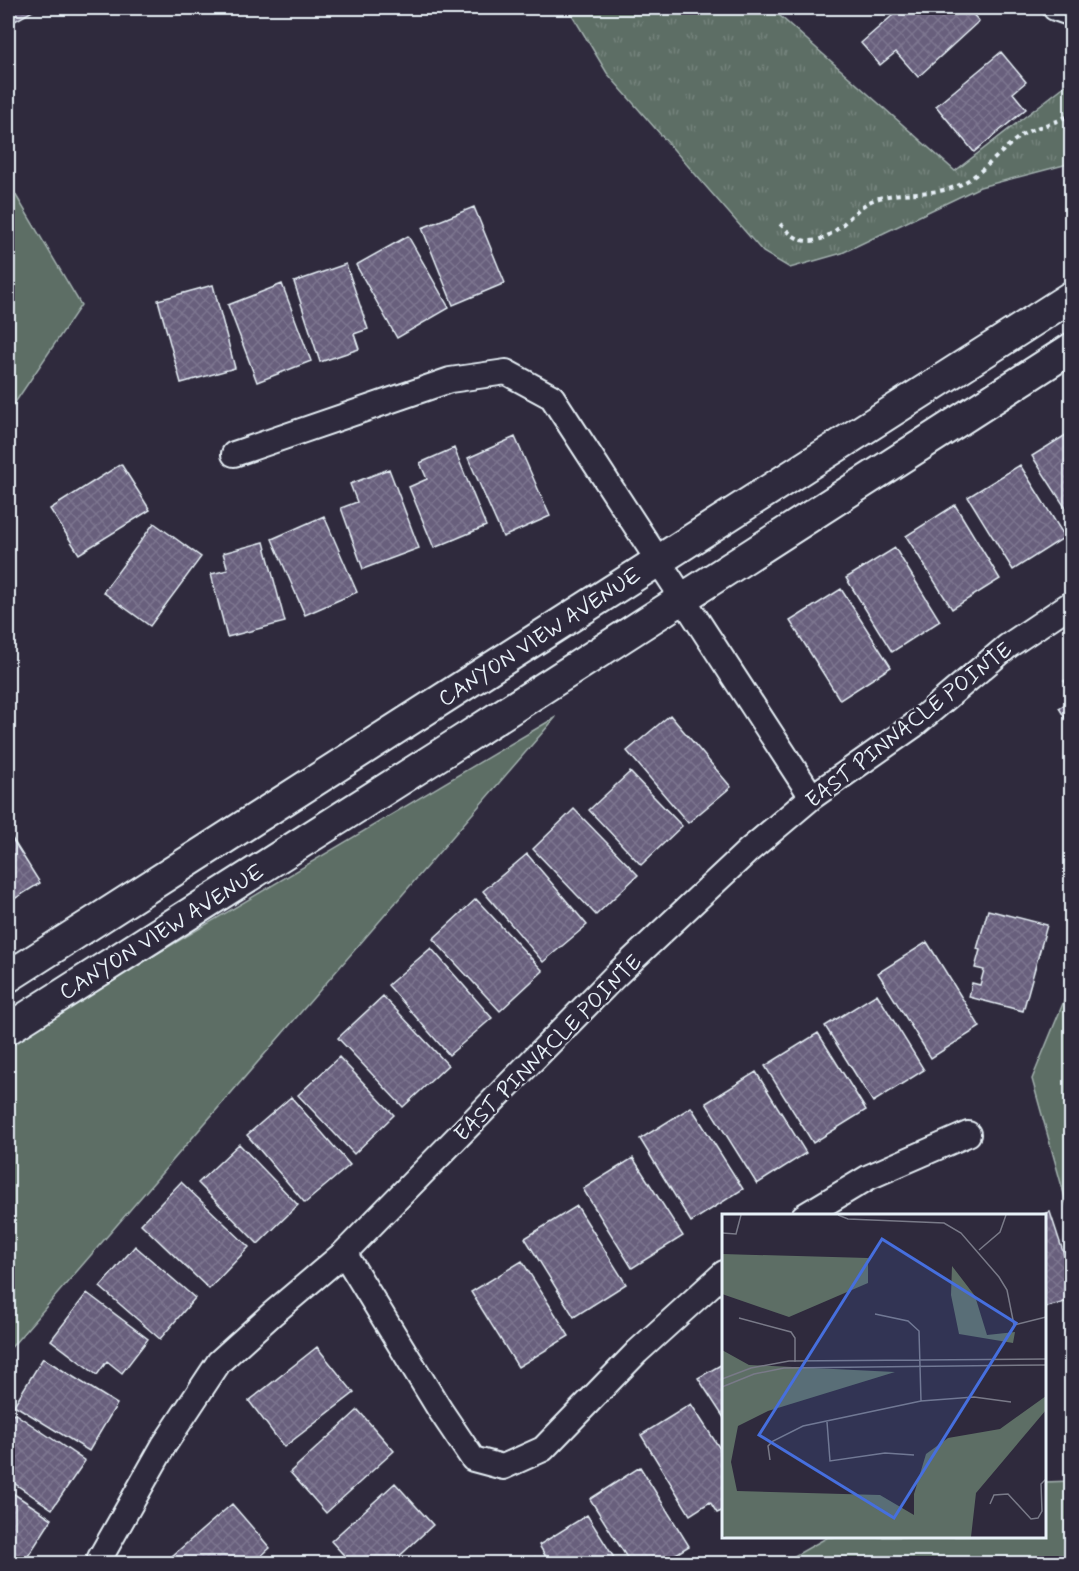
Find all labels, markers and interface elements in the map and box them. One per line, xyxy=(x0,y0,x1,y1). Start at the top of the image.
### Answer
street label: CANYON VIEW AVENUE xyxy=(433,562,647,714)
street label: EAST PINNACLE POINTE xyxy=(800,636,1018,815)
street label: CANYON VIEW AVENUE xyxy=(54,858,270,1007)
street label: EAST PINNACLE POINTE xyxy=(449,948,648,1148)
inset map xyxy=(722,1214,1046,1538)

